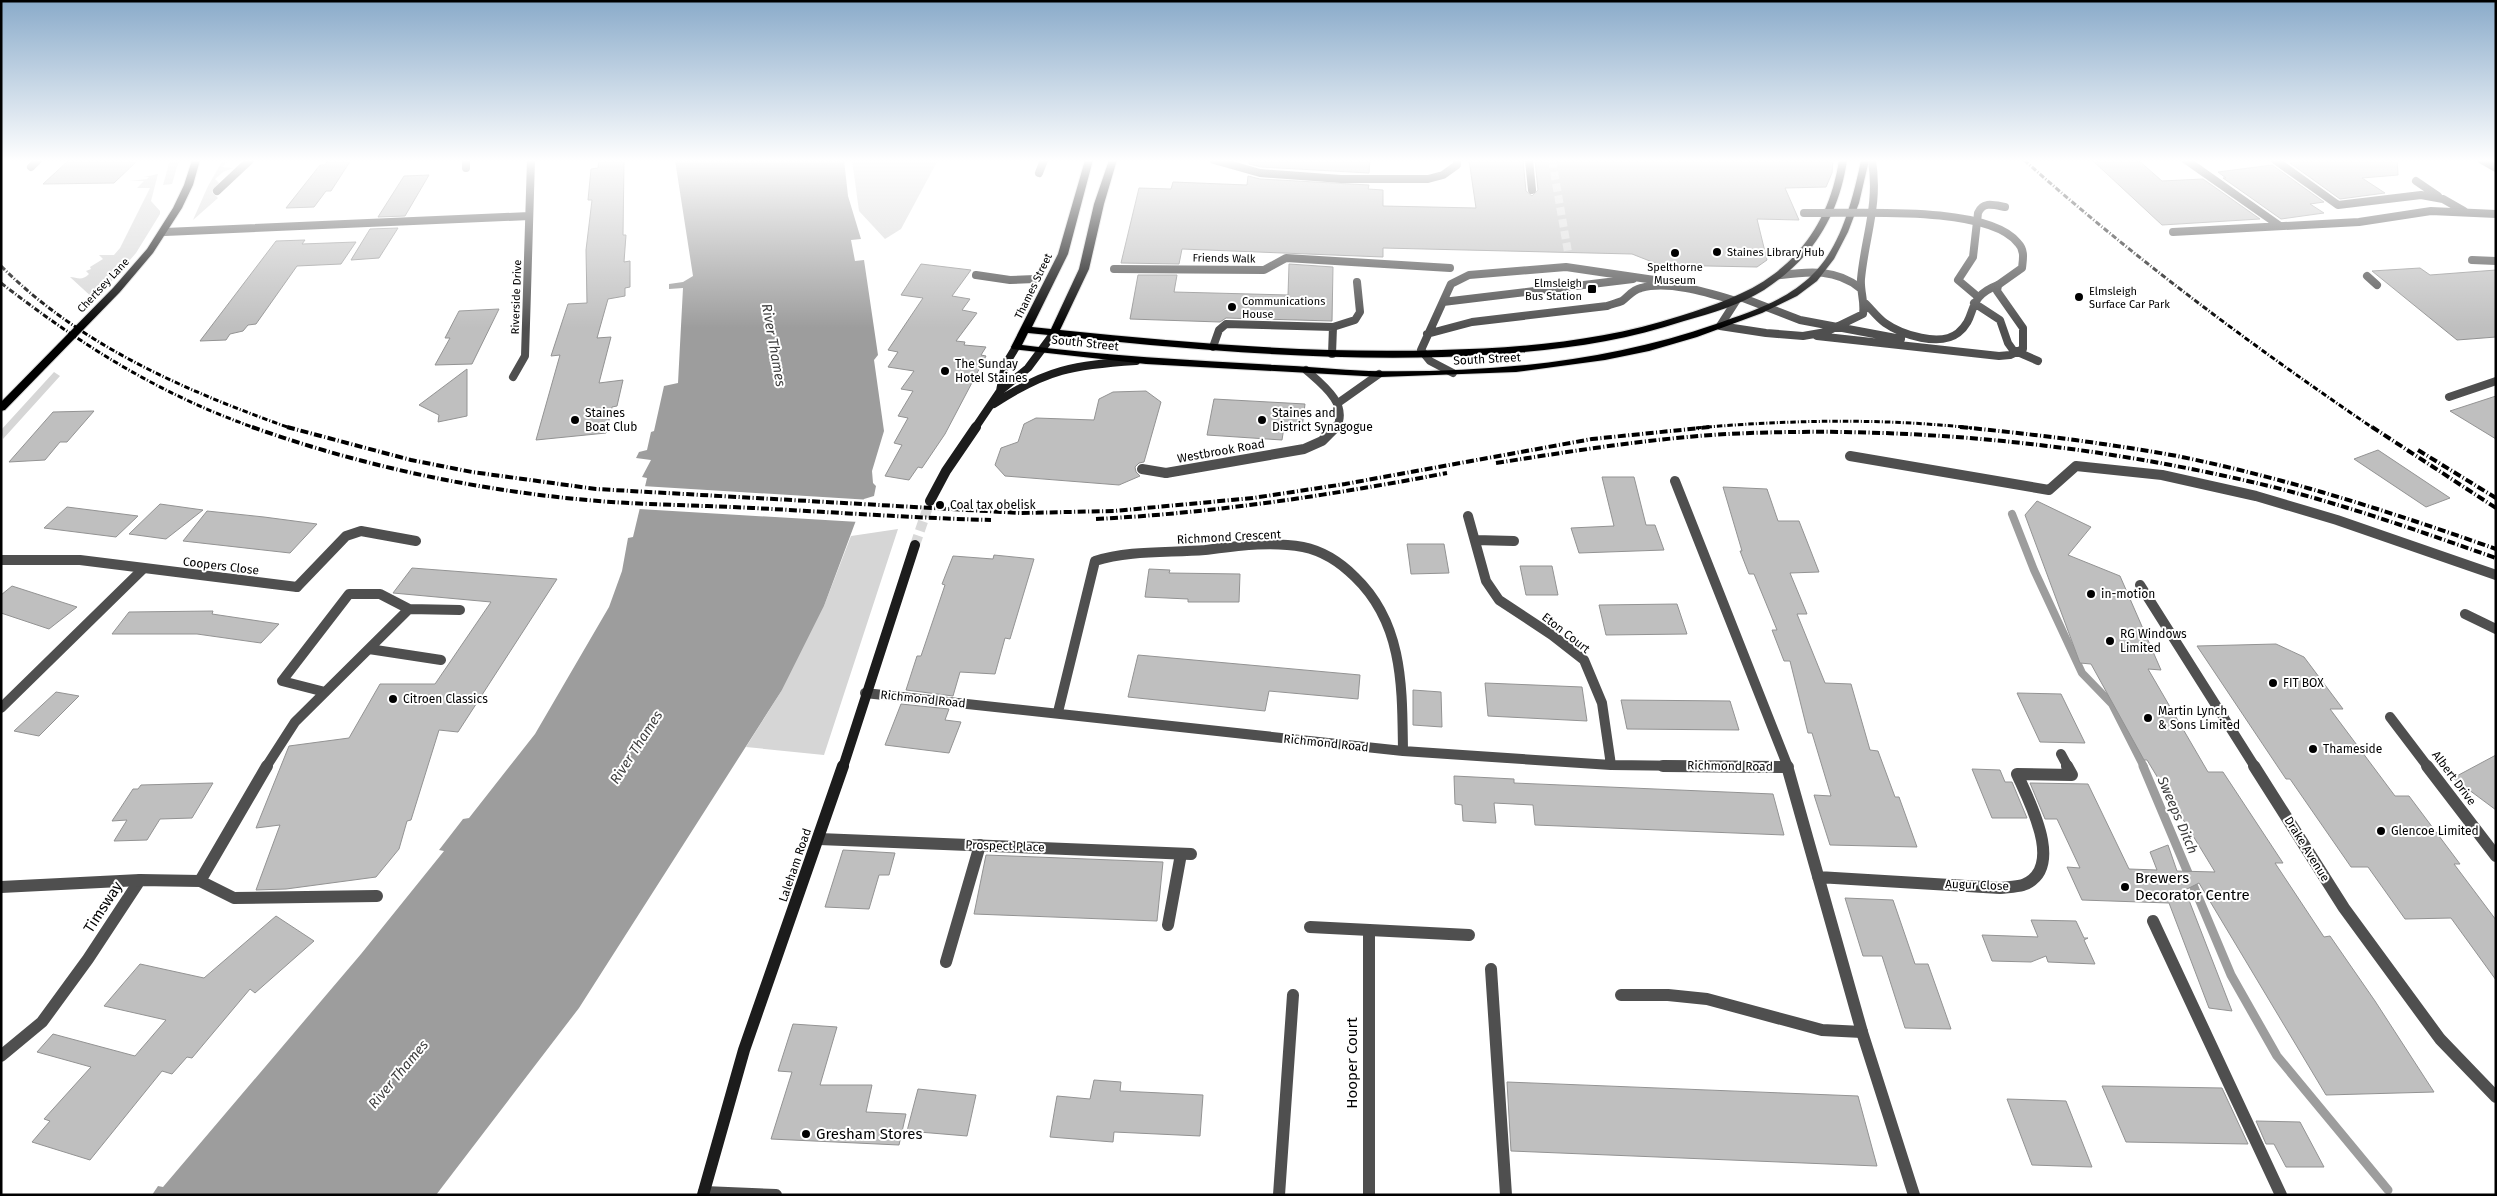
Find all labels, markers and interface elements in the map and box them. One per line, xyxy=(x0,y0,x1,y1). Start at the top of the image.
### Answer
marker: Staines Library Hub xyxy=(1711,246,1723,258)
place label: Staines Library Hub xyxy=(1727,246,1824,259)
marker: Spelthorne Museum xyxy=(1669,247,1681,259)
street label: Thames Street xyxy=(1012,251,1055,321)
street label: Friends Walk xyxy=(1192,251,1256,266)
street label: Chertsey Lane xyxy=(75,255,132,315)
street label: Riverside Drive xyxy=(509,259,524,335)
place label: Spelthorne Museum xyxy=(1647,261,1703,287)
place label: Elmsleigh Bus Station xyxy=(1525,277,1582,303)
marker: Elmsleigh Bus Station xyxy=(1586,283,1598,295)
place label: Elmsleigh Surface Car Park xyxy=(2089,285,2170,311)
marker: Elmsleigh Surface Car Park xyxy=(2073,291,2085,303)
place label: Communications House xyxy=(1242,295,1325,321)
marker: Communications House xyxy=(1226,301,1238,313)
water label: River Thames xyxy=(758,302,789,388)
street label: South Street xyxy=(1051,333,1120,354)
street label: South Street xyxy=(1453,350,1522,368)
place label: The Sunday Hotel Staines xyxy=(955,357,1028,385)
marker: The Sunday Hotel Staines xyxy=(939,365,951,377)
place label: Staines Boat Club xyxy=(585,406,637,434)
place label: Staines and District Synagogue xyxy=(1272,406,1373,434)
marker: Staines Boat Club xyxy=(569,414,581,426)
marker: Staines and District Synagogue xyxy=(1256,414,1268,426)
street label: Westbrook Road xyxy=(1176,436,1266,466)
place label: Coal tax obelisk xyxy=(950,498,1036,512)
marker: Coal tax obelisk xyxy=(934,499,946,511)
street label: Richmond Crescent xyxy=(1176,527,1282,547)
street label: Coopers Close xyxy=(182,554,260,578)
place label: in-motion xyxy=(2101,587,2155,601)
marker: in-motion xyxy=(2085,588,2097,600)
street label: Eton Court xyxy=(1539,610,1593,656)
place label: RG Windows Limited xyxy=(2120,627,2187,655)
marker: RG Windows Limited xyxy=(2104,635,2116,647)
place label: FIT BOX xyxy=(2283,676,2324,690)
marker: FIT BOX xyxy=(2267,677,2279,689)
street label: Richmond Road xyxy=(880,688,966,710)
place label: Citroen Classics xyxy=(403,692,488,706)
marker: Citroen Classics xyxy=(387,693,399,705)
place label: Martin Lynch & Sons Limited xyxy=(2158,704,2240,732)
water label: River Thames xyxy=(606,707,667,787)
marker: Martin Lynch & Sons Limited xyxy=(2142,712,2154,724)
street label: Richmond Road xyxy=(1283,732,1369,754)
place label: Thameside xyxy=(2323,742,2382,756)
marker: Thameside xyxy=(2307,743,2319,755)
street label: Albert Drive xyxy=(2429,748,2479,808)
street label: Richmond Road xyxy=(1687,758,1773,774)
water label: Sweeps Ditch xyxy=(2153,773,2201,856)
street label: Drake Avenue xyxy=(2281,814,2333,884)
place label: Glencoe Limited xyxy=(2391,824,2479,838)
marker: Glencoe Limited xyxy=(2375,825,2387,837)
street label: Laleham Road xyxy=(776,826,814,904)
street label: Prospect Place xyxy=(965,838,1045,854)
place label: Brewers Decorator Centre xyxy=(2135,869,2250,904)
street label: Timsway xyxy=(80,877,127,936)
street label: Augur Close xyxy=(1945,877,2009,893)
marker: Brewers Decorator Centre xyxy=(2119,881,2131,893)
street label: Hooper Court xyxy=(1343,1017,1361,1109)
water label: River Thames xyxy=(365,1036,432,1112)
place label: Gresham Stores xyxy=(816,1125,922,1143)
marker: Gresham Stores xyxy=(800,1128,812,1140)

